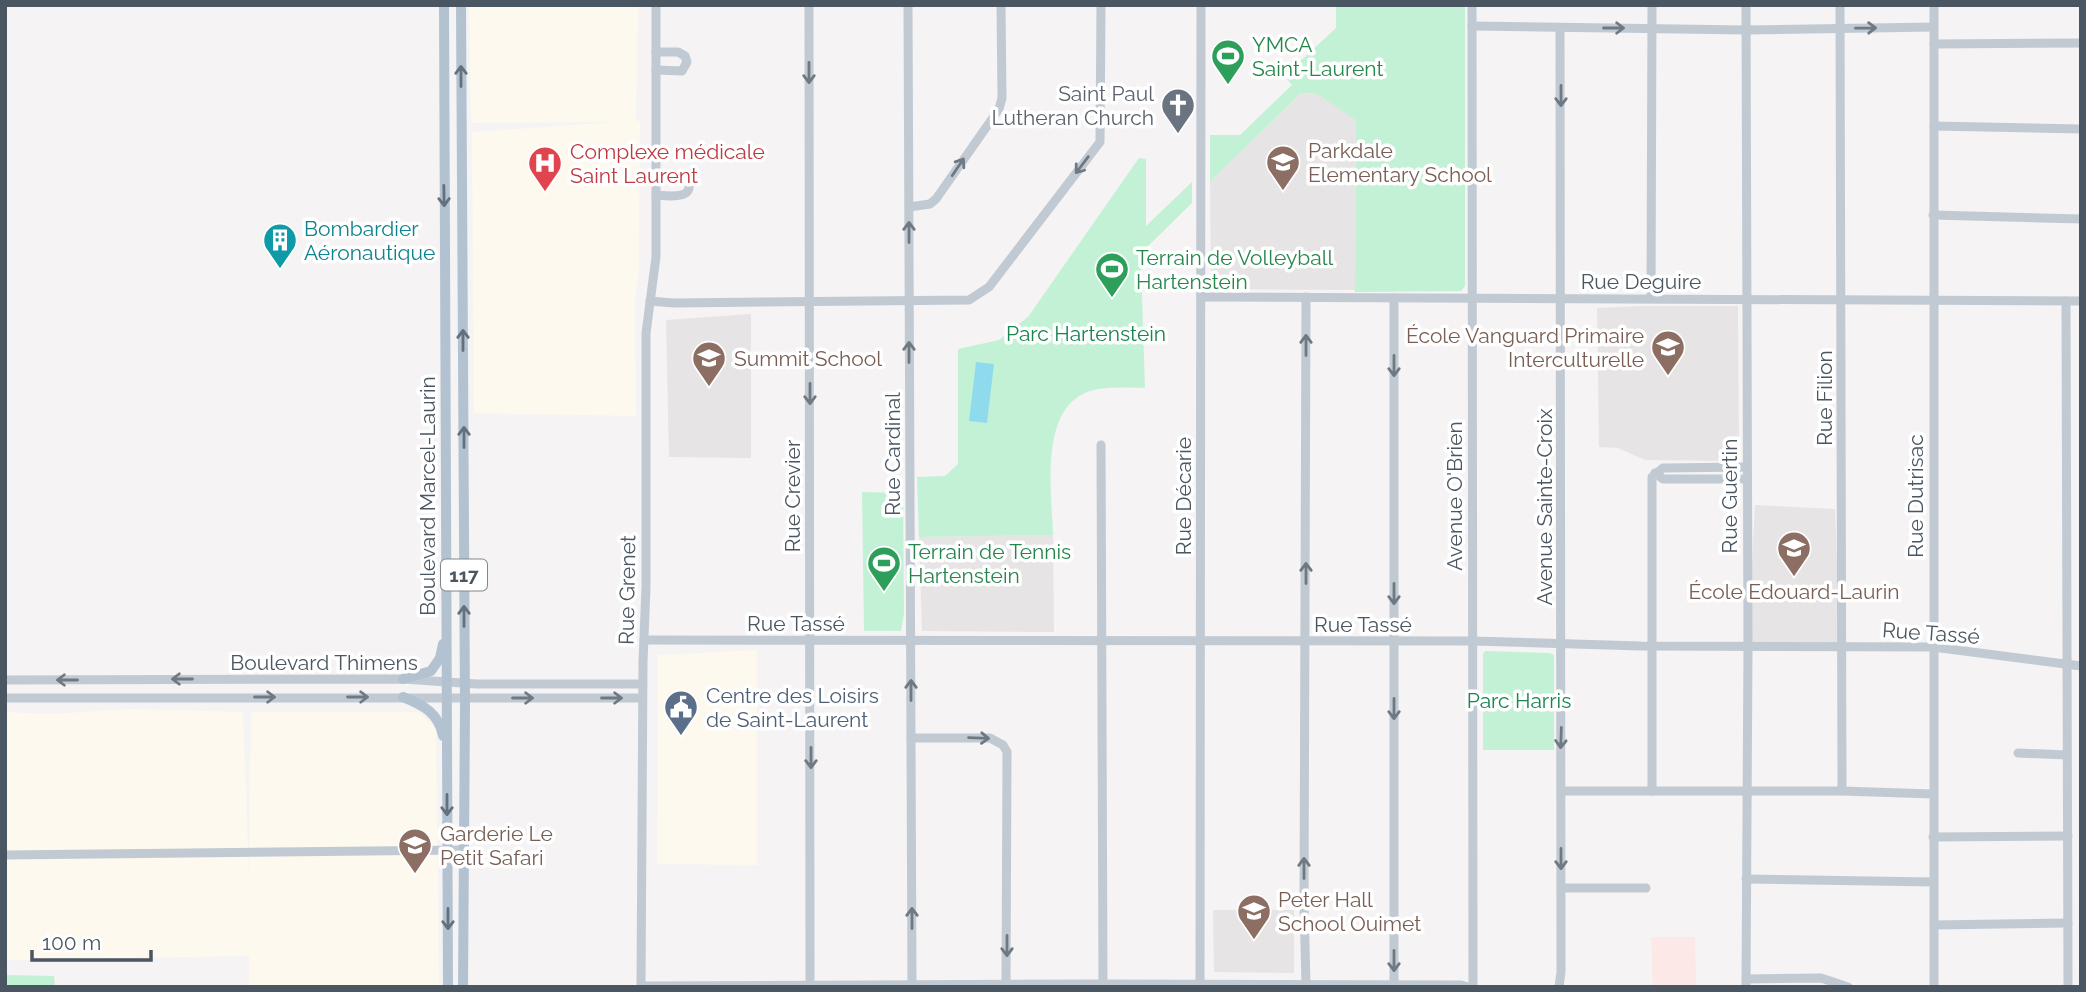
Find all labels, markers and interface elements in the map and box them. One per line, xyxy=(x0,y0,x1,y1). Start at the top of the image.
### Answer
one-way arrow xyxy=(1602,21,1625,35)
one-way arrow xyxy=(1854,21,1877,35)
place label: YMCA Saint-Laurent xyxy=(1252,32,1383,81)
sports icon: YMCA Saint-Laurent xyxy=(1209,37,1247,86)
one-way arrow xyxy=(802,62,816,85)
one-way arrow xyxy=(454,65,468,88)
place label: Saint Paul Lutheran Church xyxy=(991,81,1154,130)
one-way arrow xyxy=(1554,84,1568,107)
church icon: Saint Paul Lutheran Church xyxy=(1159,86,1197,135)
place label: Parkdale Elementary School xyxy=(1308,138,1492,187)
place label: Complexe médicale Saint Laurent xyxy=(570,139,765,188)
school or university icon: Parkdale Elementary School xyxy=(1264,143,1302,192)
hospital icon: Complexe médicale Saint Laurent xyxy=(526,144,564,193)
one-way arrow xyxy=(1075,156,1090,175)
one-way arrow xyxy=(951,158,965,178)
one-way arrow xyxy=(437,184,451,207)
place label: Bombardier Aéronautique xyxy=(304,216,435,265)
building icon: Bombardier Aéronautique xyxy=(261,221,299,270)
one-way arrow xyxy=(902,221,916,244)
place label: Terrain de Volleyball Hartenstein xyxy=(1136,245,1333,294)
sports icon: Terrain de Volleyball Hartenstein xyxy=(1093,250,1131,299)
street label: Rue Deguire xyxy=(1581,269,1701,294)
park label: Parc Hartenstein xyxy=(1006,321,1166,346)
place label: École Vanguard Primaire Interculturelle xyxy=(1406,323,1644,372)
one-way arrow xyxy=(456,328,470,351)
school or university icon: École Vanguard Primaire Interculturelle xyxy=(1649,328,1687,377)
one-way arrow xyxy=(1299,334,1313,357)
school or university icon: Summit School xyxy=(690,339,728,388)
one-way arrow xyxy=(902,341,916,364)
place label: Summit School xyxy=(734,346,882,371)
street label: Rue Filion xyxy=(1812,350,1837,446)
one-way arrow xyxy=(1387,355,1401,378)
street label: Boulevard Marcel-Laurin xyxy=(415,376,440,616)
one-way arrow xyxy=(803,383,817,406)
street label: Rue Cardinal xyxy=(880,392,905,516)
street label: Avenue Sainte-Croix xyxy=(1532,408,1557,606)
street label: Avenue O'Brien xyxy=(1442,421,1467,571)
one-way arrow xyxy=(457,426,471,449)
street label: Rue Dutrisac xyxy=(1903,434,1928,558)
street label: Rue Décarie xyxy=(1171,437,1196,555)
street label: Rue Crevier xyxy=(780,439,805,552)
street label: Rue Guertin xyxy=(1717,439,1742,553)
school or university icon: École Edouard-Laurin xyxy=(1775,529,1813,578)
street label: Rue Grenet xyxy=(614,535,640,645)
place label: Terrain de Tennis Hartenstein xyxy=(908,539,1071,588)
sports icon: Terrain de Tennis Hartenstein xyxy=(865,544,903,593)
road number: 117 xyxy=(441,560,487,590)
one-way arrow xyxy=(1299,561,1313,584)
place label: École Edouard-Laurin xyxy=(1688,579,1900,604)
one-way arrow xyxy=(1387,582,1401,605)
one-way arrow xyxy=(457,604,471,627)
street label: Rue Tassé xyxy=(747,611,845,636)
street label: Rue Tassé xyxy=(1314,612,1412,637)
street label: Rue Tassé xyxy=(1881,617,1981,649)
street label: Boulevard Thimens xyxy=(230,650,418,675)
one-way arrow xyxy=(171,672,194,686)
one-way arrow xyxy=(55,673,78,687)
one-way arrow xyxy=(904,679,918,702)
place label: Centre des Loisirs de Saint-Laurent xyxy=(706,683,879,732)
public building icon: Centre des Loisirs de Saint-Laurent xyxy=(662,688,700,737)
park label: Parc Harris xyxy=(1467,688,1571,713)
one-way arrow xyxy=(346,690,369,704)
one-way arrow xyxy=(253,691,276,704)
one-way arrow xyxy=(511,691,534,705)
one-way arrow xyxy=(600,691,623,705)
one-way arrow xyxy=(1387,698,1401,721)
one-way arrow xyxy=(1555,726,1568,749)
one-way arrow xyxy=(967,732,990,745)
one-way arrow xyxy=(804,746,818,769)
one-way arrow xyxy=(440,793,454,816)
place label: Garderie Le Petit Safari xyxy=(440,821,553,870)
school or university icon: Garderie Le Petit Safari xyxy=(396,826,434,875)
one-way arrow xyxy=(1554,848,1568,871)
one-way arrow xyxy=(1297,857,1311,880)
place label: Peter Hall School Ouimet xyxy=(1278,887,1421,936)
school or university icon: Peter Hall School Ouimet xyxy=(1235,892,1273,941)
one-way arrow xyxy=(441,907,455,930)
one-way arrow xyxy=(905,907,919,930)
scale bar xyxy=(32,918,150,962)
text: 100 m xyxy=(42,930,101,955)
one-way arrow xyxy=(1000,934,1014,957)
one-way arrow xyxy=(1387,950,1401,973)

